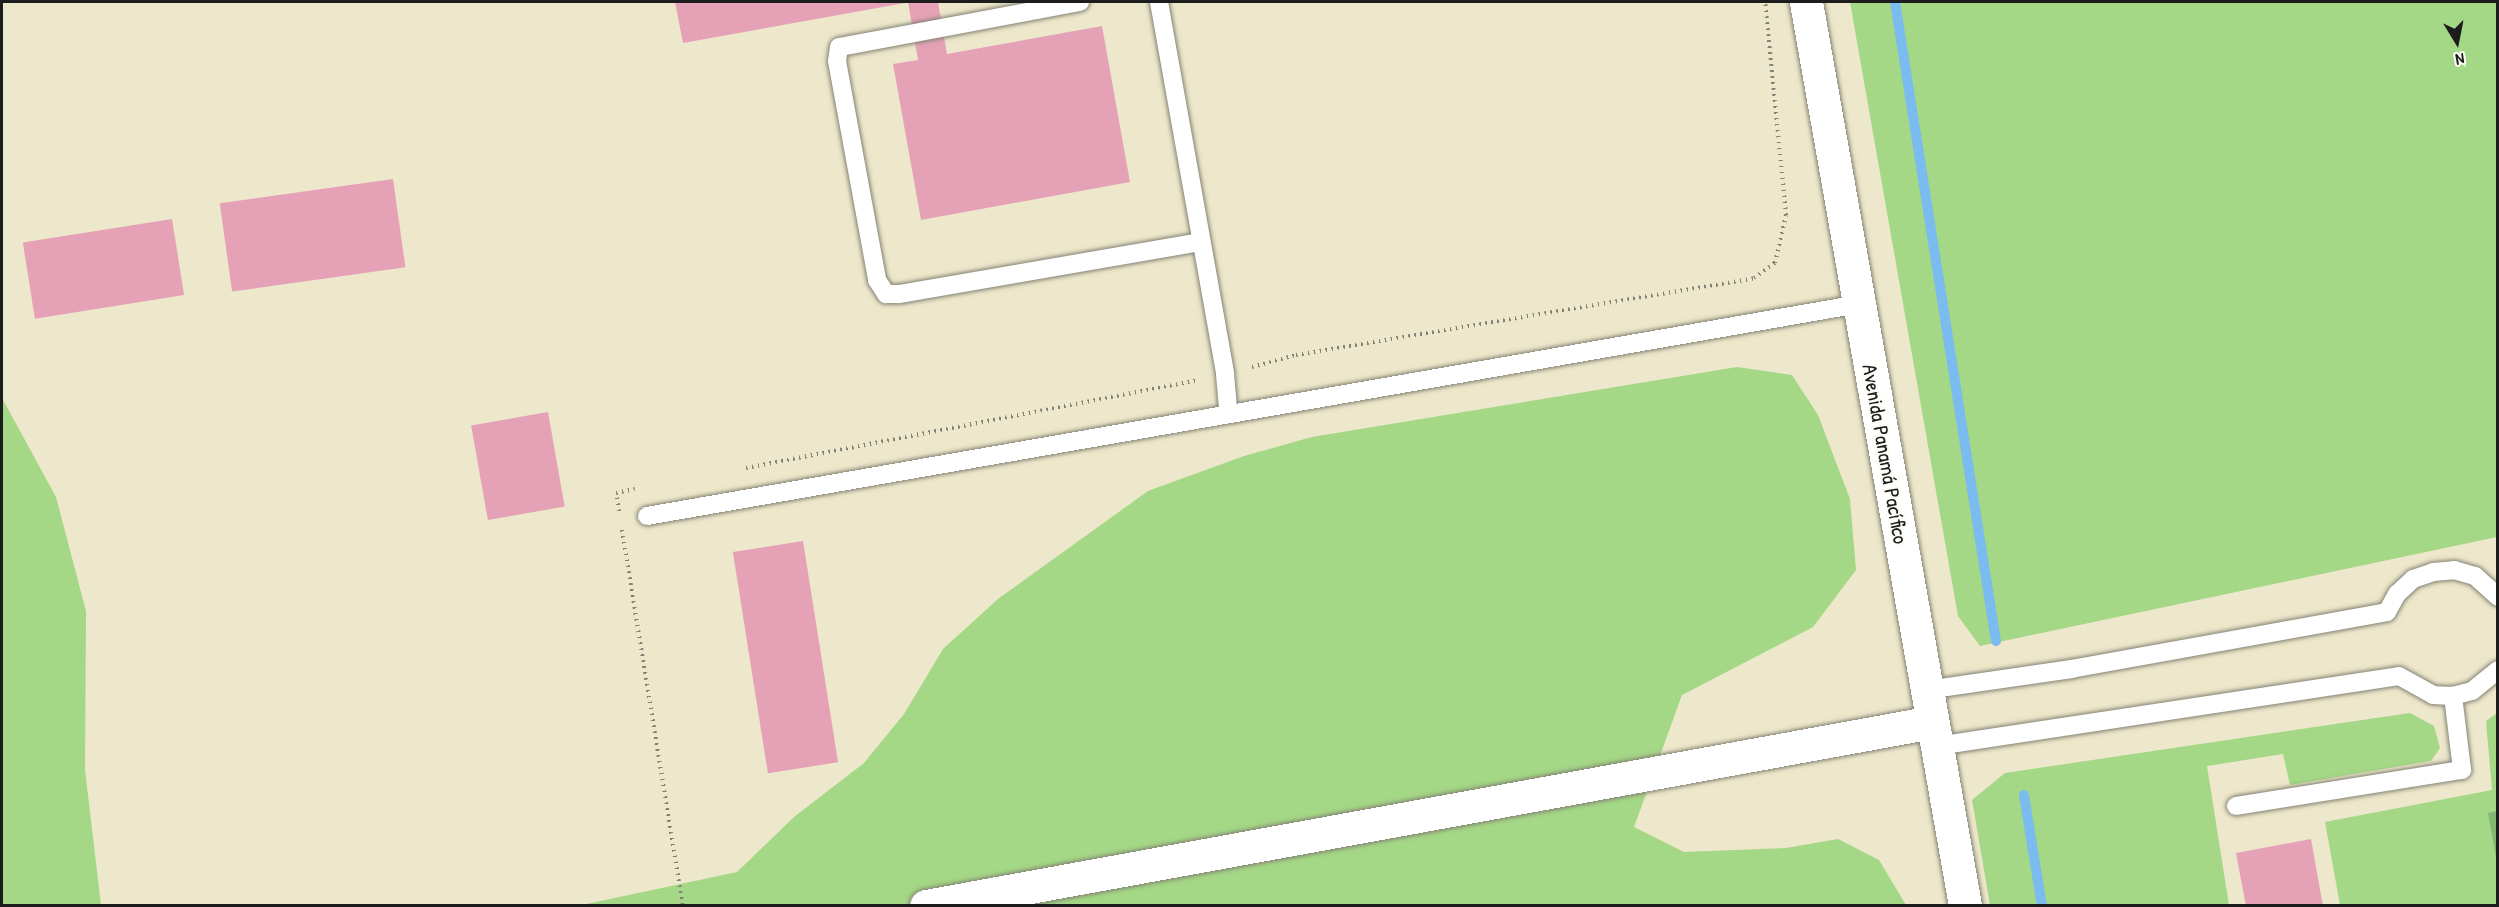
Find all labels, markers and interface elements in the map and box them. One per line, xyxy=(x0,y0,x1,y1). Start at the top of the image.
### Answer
north arrow xyxy=(2427,12,2487,72)
text: N xyxy=(2454,48,2466,71)
street label: Avenida Panamá Pacífico xyxy=(1857,362,1913,546)

